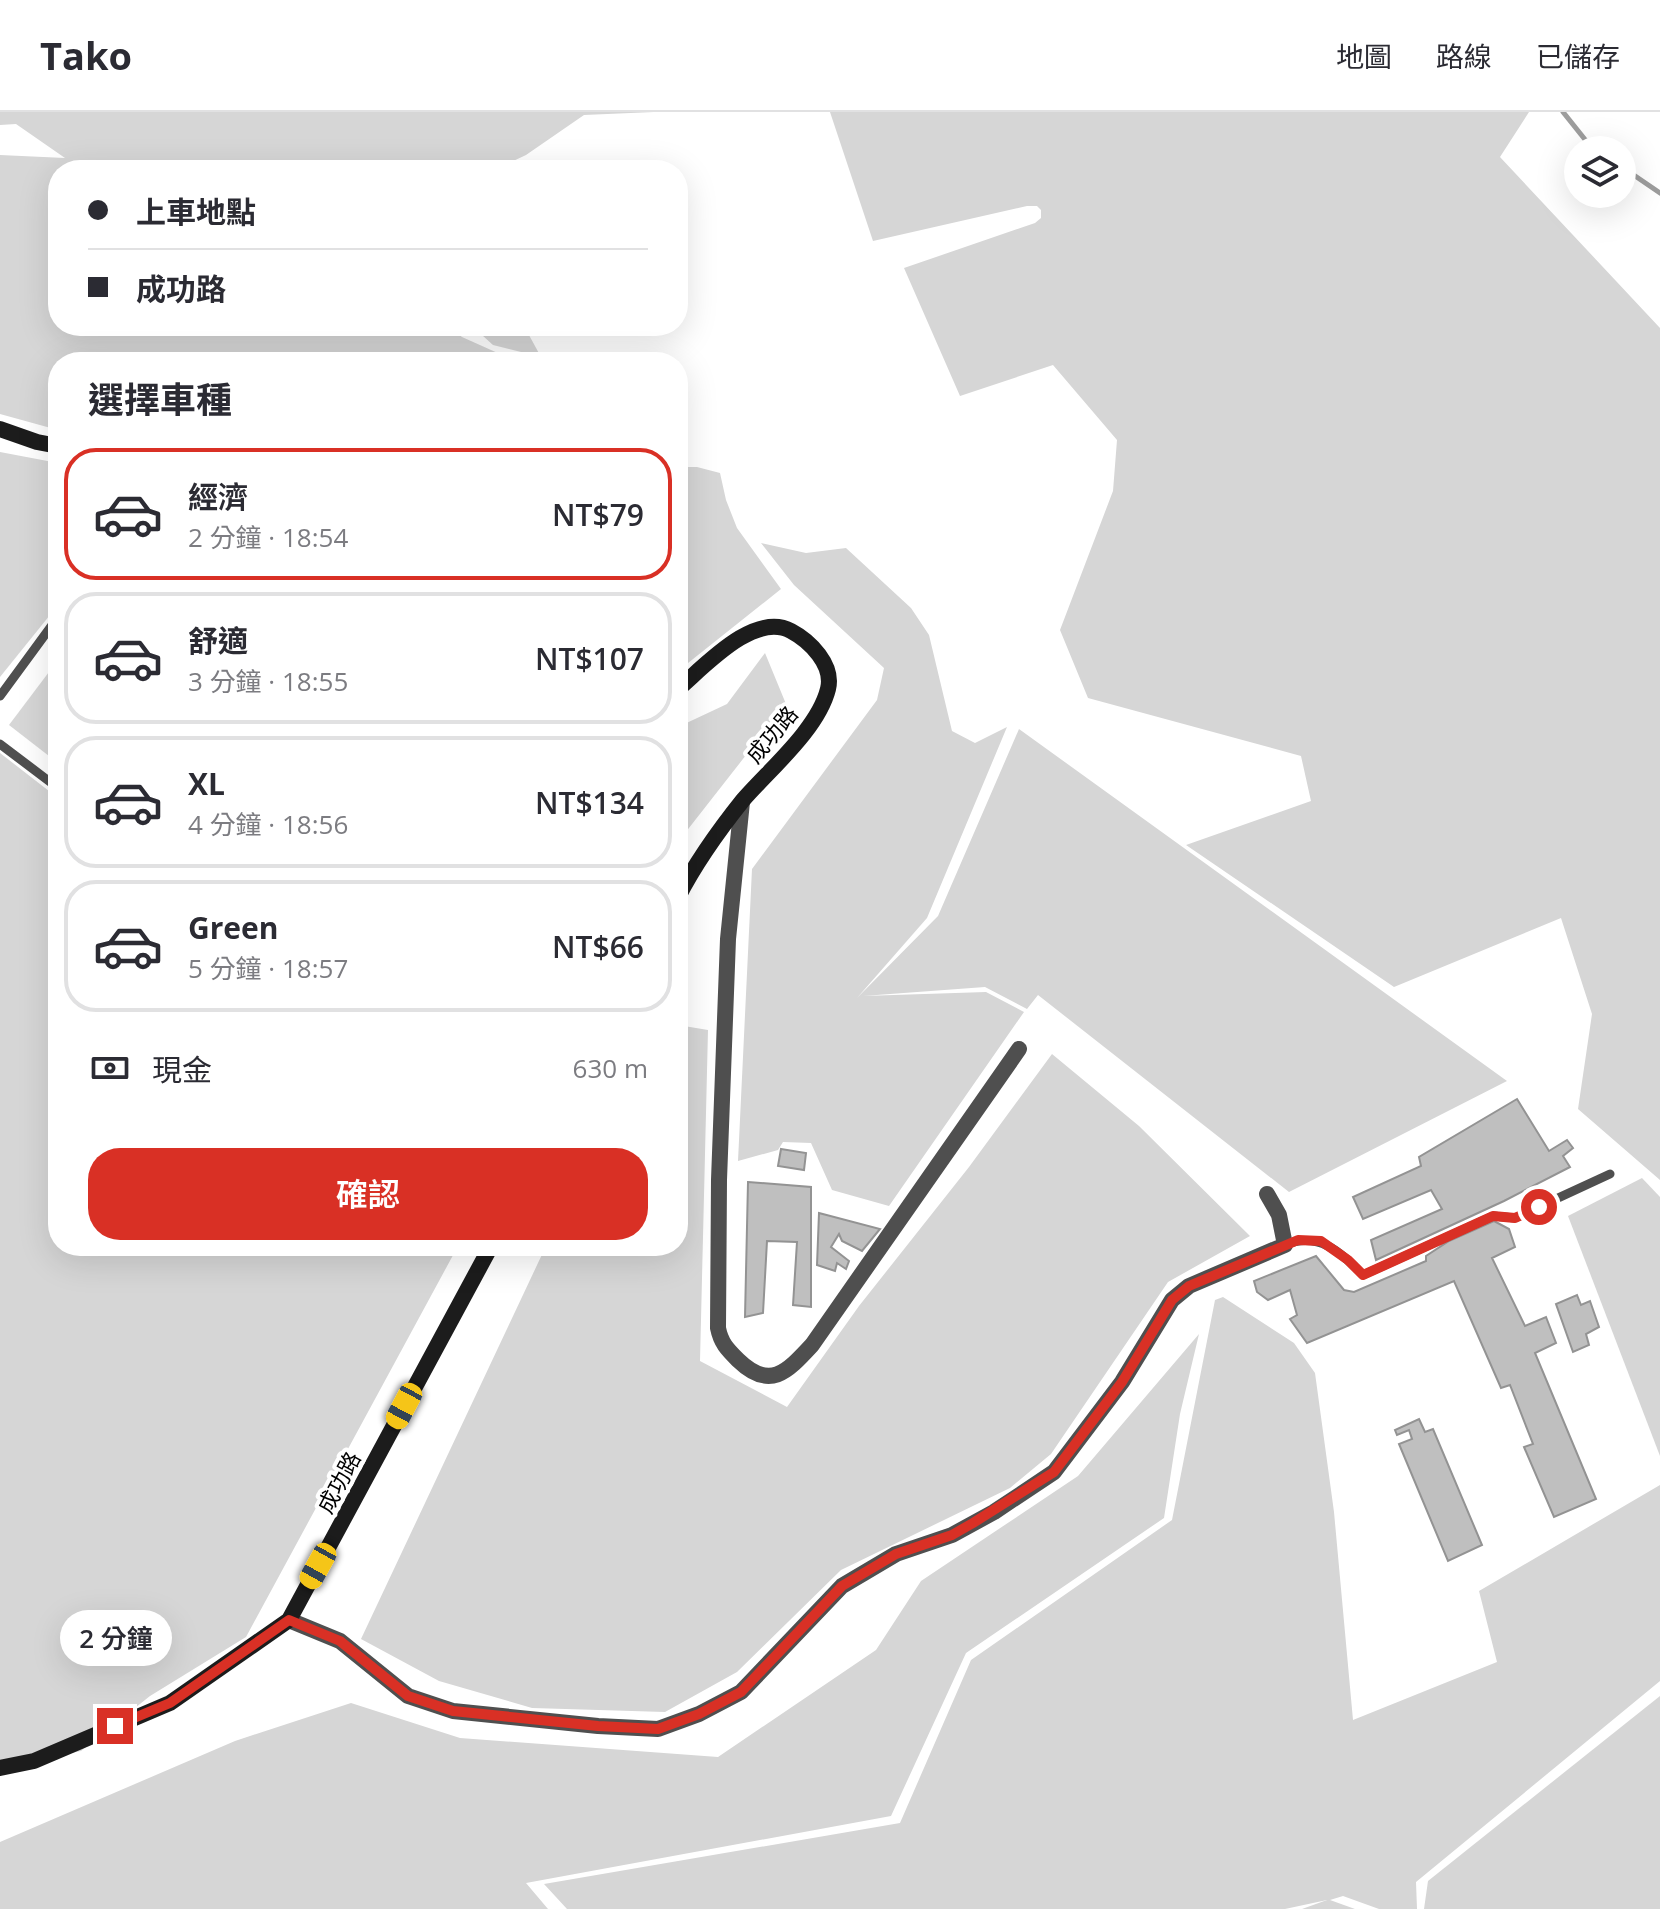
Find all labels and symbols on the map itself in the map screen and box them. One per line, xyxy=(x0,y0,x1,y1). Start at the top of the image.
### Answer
street label: 成功路 xyxy=(738,699,804,769)
route start xyxy=(1521,1189,1557,1225)
car xyxy=(382,1379,426,1433)
street label: 成功路 xyxy=(309,1446,367,1518)
car xyxy=(296,1539,340,1593)
callout: 2 分鐘 xyxy=(59,1610,171,1666)
route end xyxy=(97,1708,133,1744)

